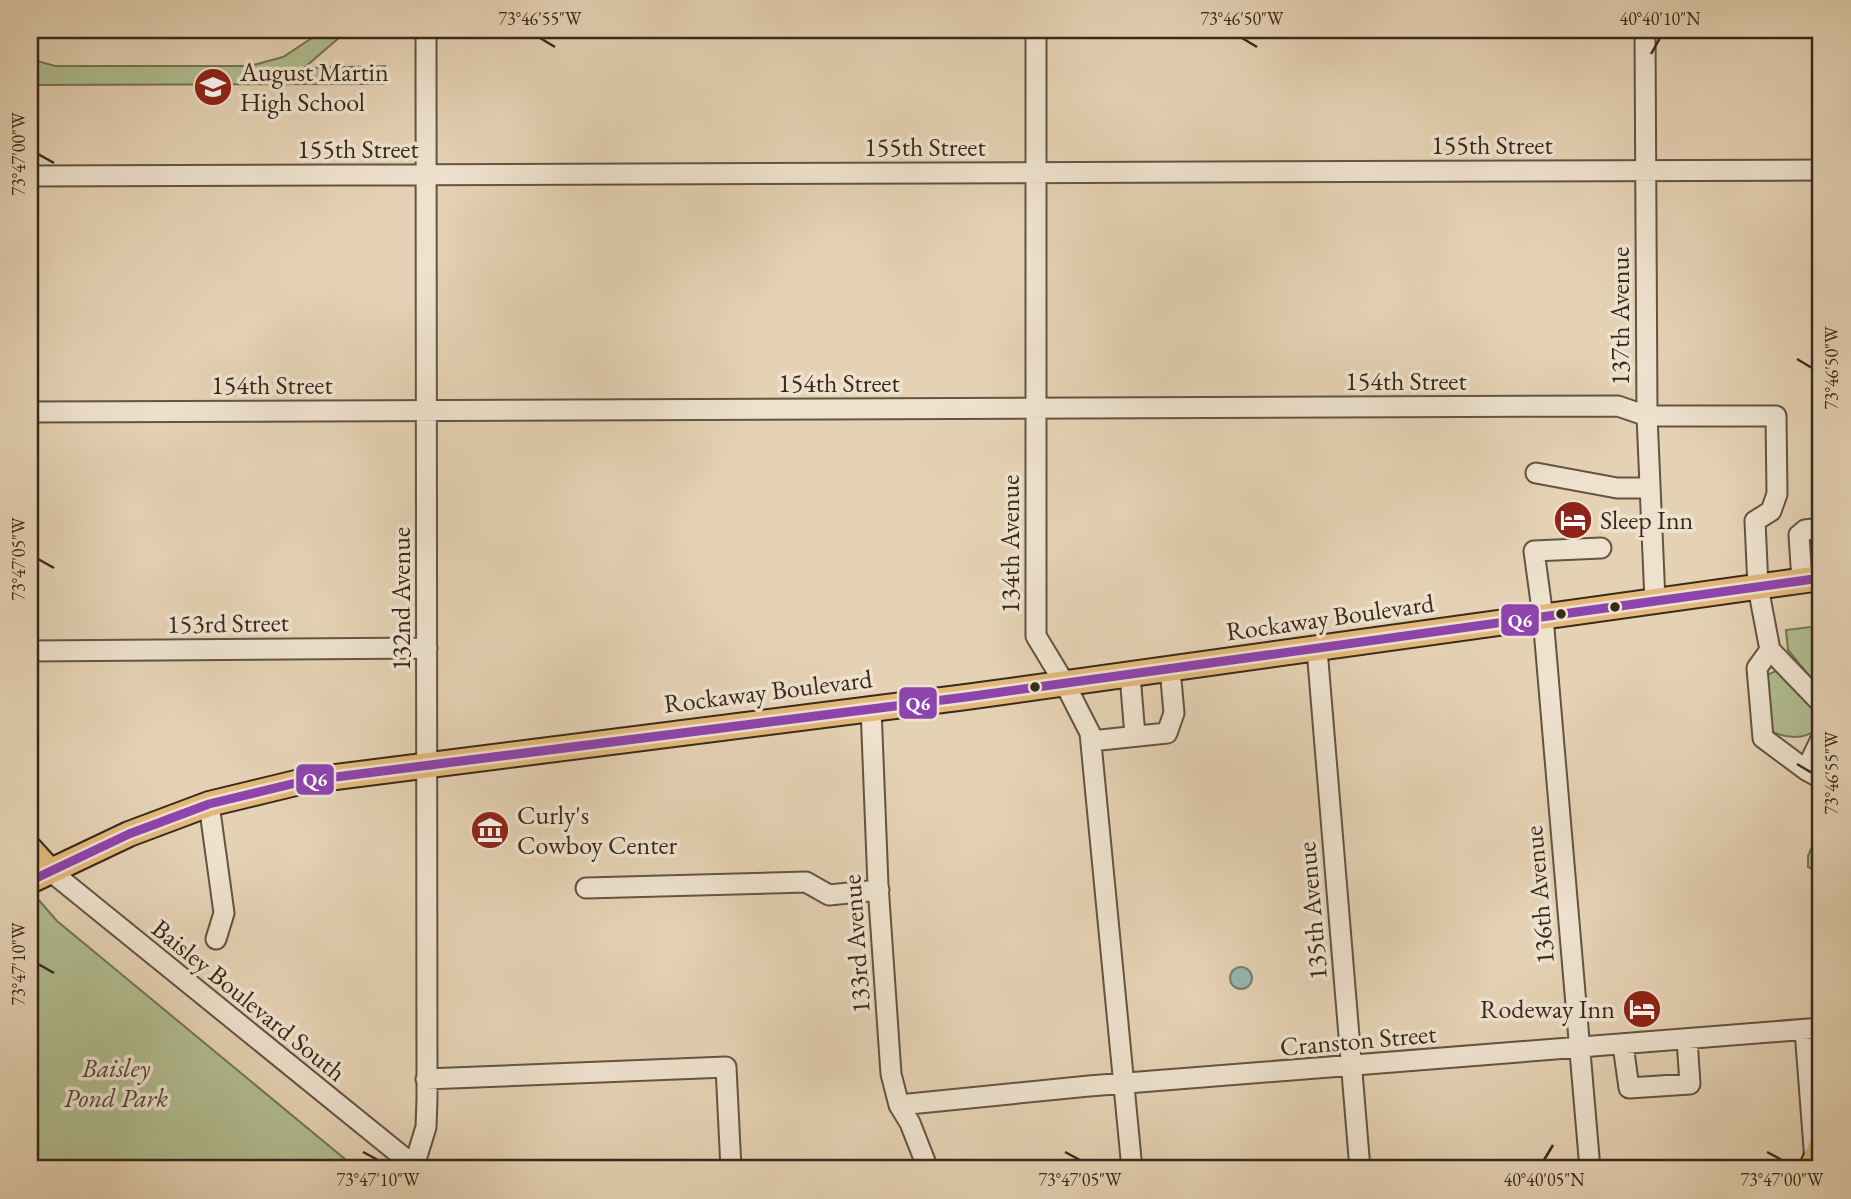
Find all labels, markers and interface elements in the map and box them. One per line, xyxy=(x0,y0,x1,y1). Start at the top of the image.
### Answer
text: 73°46'55"W xyxy=(498,7,582,30)
text: 73°46'50"W xyxy=(1200,7,1284,30)
text: 40°40'10"N xyxy=(1620,7,1701,30)
place label: August Martin High School xyxy=(239,55,389,119)
school or university icon: August Martin High School xyxy=(192,66,234,108)
text: 73°47'00"W xyxy=(7,112,30,196)
street label: 155th Street xyxy=(1431,128,1553,162)
street label: 155th Street xyxy=(864,130,986,164)
street label: 155th Street xyxy=(297,132,419,166)
street label: 137th Avenue xyxy=(1603,247,1637,385)
text: 73°46'50"W xyxy=(1820,326,1843,410)
street label: 154th Street xyxy=(1345,364,1467,398)
street label: 154th Street xyxy=(778,366,900,400)
street label: 154th Street xyxy=(211,368,333,402)
street label: 134th Avenue xyxy=(993,475,1027,613)
hotel icon: Sleep Inn xyxy=(1552,499,1594,541)
place label: Sleep Inn xyxy=(1600,503,1694,537)
text: 73°47'05"W xyxy=(7,517,30,601)
street label: 132nd Avenue xyxy=(384,527,418,671)
street label: Rockaway Boulevard xyxy=(1224,585,1437,648)
unlabelled marker xyxy=(1608,600,1622,614)
line badge: Q6 xyxy=(1500,603,1540,637)
street label: 153rd Street xyxy=(167,605,289,641)
unlabelled marker xyxy=(1554,607,1568,621)
text: Q6 xyxy=(1508,608,1532,633)
street label: Rockaway Boulevard xyxy=(662,661,875,721)
unlabelled marker xyxy=(1028,680,1042,694)
line badge: Q6 xyxy=(898,686,938,720)
text: Q6 xyxy=(906,691,930,716)
text: 73°46'55"W xyxy=(1820,731,1843,815)
line badge: Q6 xyxy=(295,763,335,796)
text: Q6 xyxy=(303,767,327,792)
place label: Curly's Cowboy Center xyxy=(517,798,678,862)
museum icon: Curly's Cowboy Center xyxy=(469,809,511,851)
street label: 136th Avenue xyxy=(1516,824,1562,966)
street label: 135th Avenue xyxy=(1289,840,1335,982)
street label: 133rd Avenue xyxy=(834,873,878,1015)
street label: Baisley Boulevard South xyxy=(145,911,353,1089)
text: 73°47'10"W xyxy=(7,922,30,1006)
hotel icon: Rodeway Inn xyxy=(1621,988,1663,1030)
place label: Rodeway Inn xyxy=(1480,992,1615,1026)
street label: Cranston Street xyxy=(1278,1016,1438,1064)
park label: Baisley Pond Park xyxy=(64,1051,168,1115)
text: 73°47'10"W xyxy=(336,1168,420,1191)
text: 73°47'05"W xyxy=(1038,1168,1122,1191)
text: 40°40'05"N xyxy=(1504,1168,1585,1191)
text: 73°47'00"W xyxy=(1740,1168,1824,1191)

